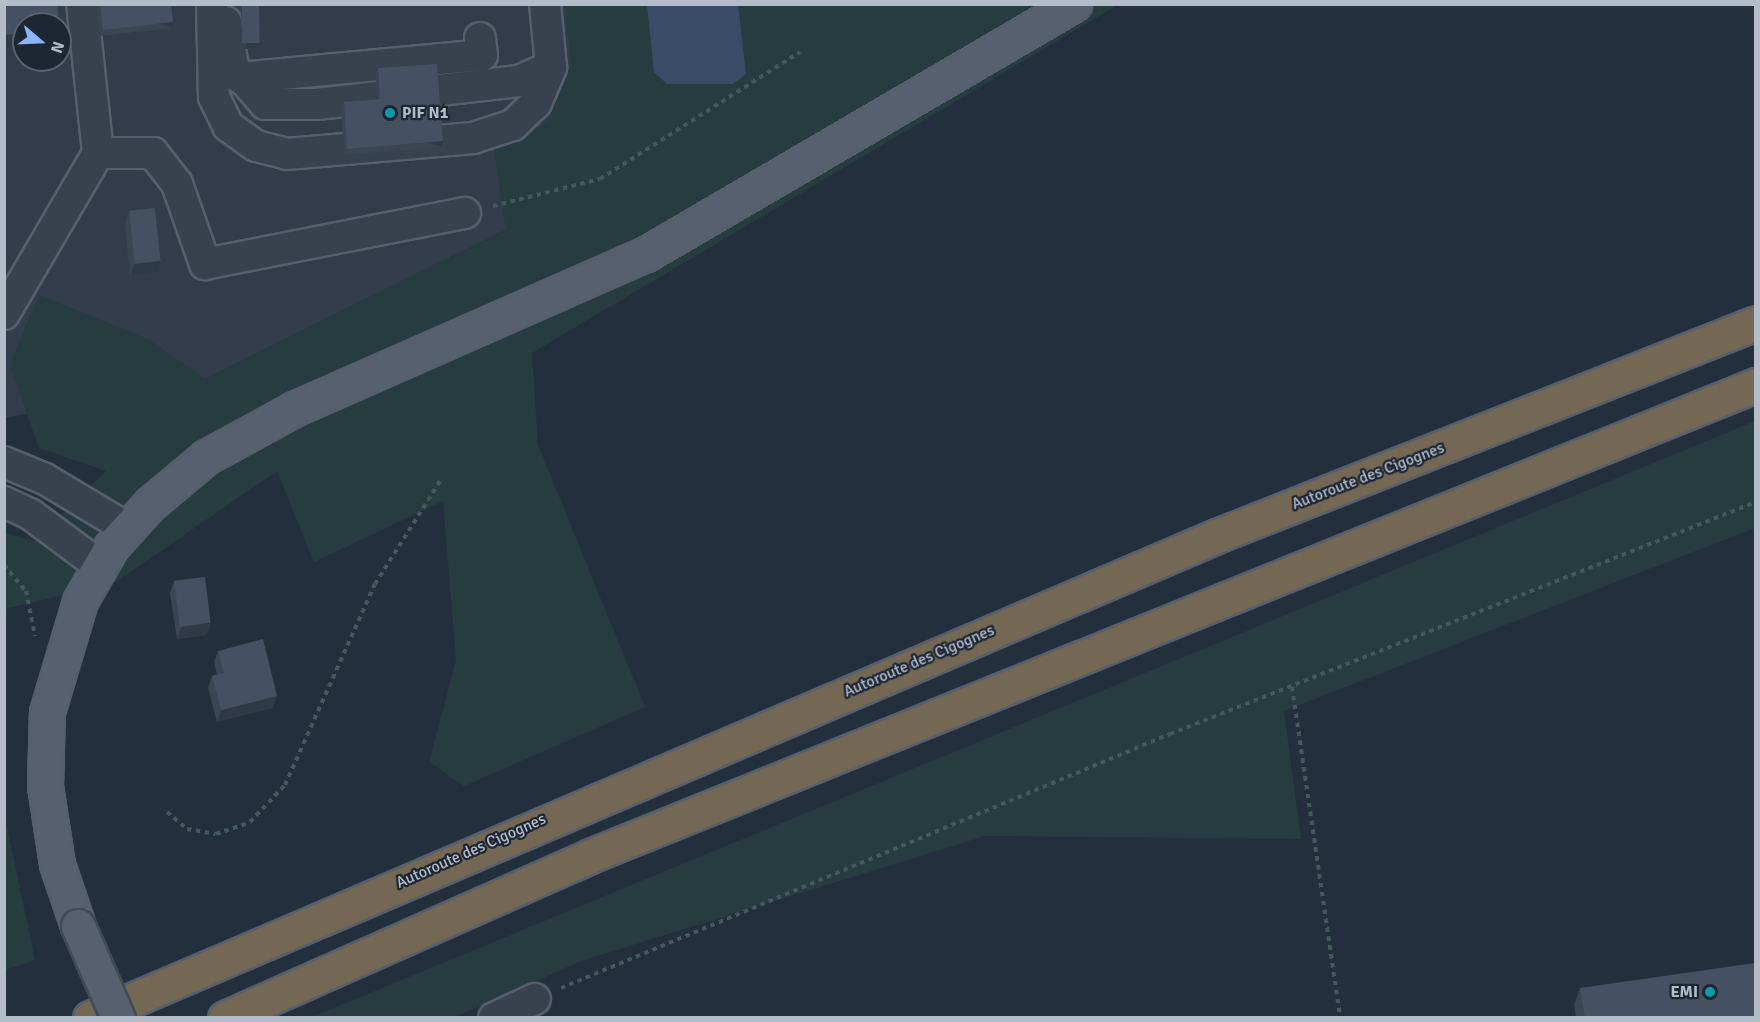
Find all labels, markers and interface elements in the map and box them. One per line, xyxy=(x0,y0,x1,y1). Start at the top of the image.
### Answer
north arrow xyxy=(12,12,72,72)
text: N xyxy=(46,39,68,56)
place label: PIF N1 xyxy=(402,103,448,123)
marker: PIF N1 xyxy=(383,106,397,120)
street label: Autoroute des Cigognes xyxy=(1289,438,1447,514)
street label: Autoroute des Cigognes xyxy=(841,621,997,701)
street label: Autoroute des Cigognes xyxy=(393,809,549,893)
place label: EMI xyxy=(1670,982,1698,1002)
marker: EMI xyxy=(1703,985,1717,999)

